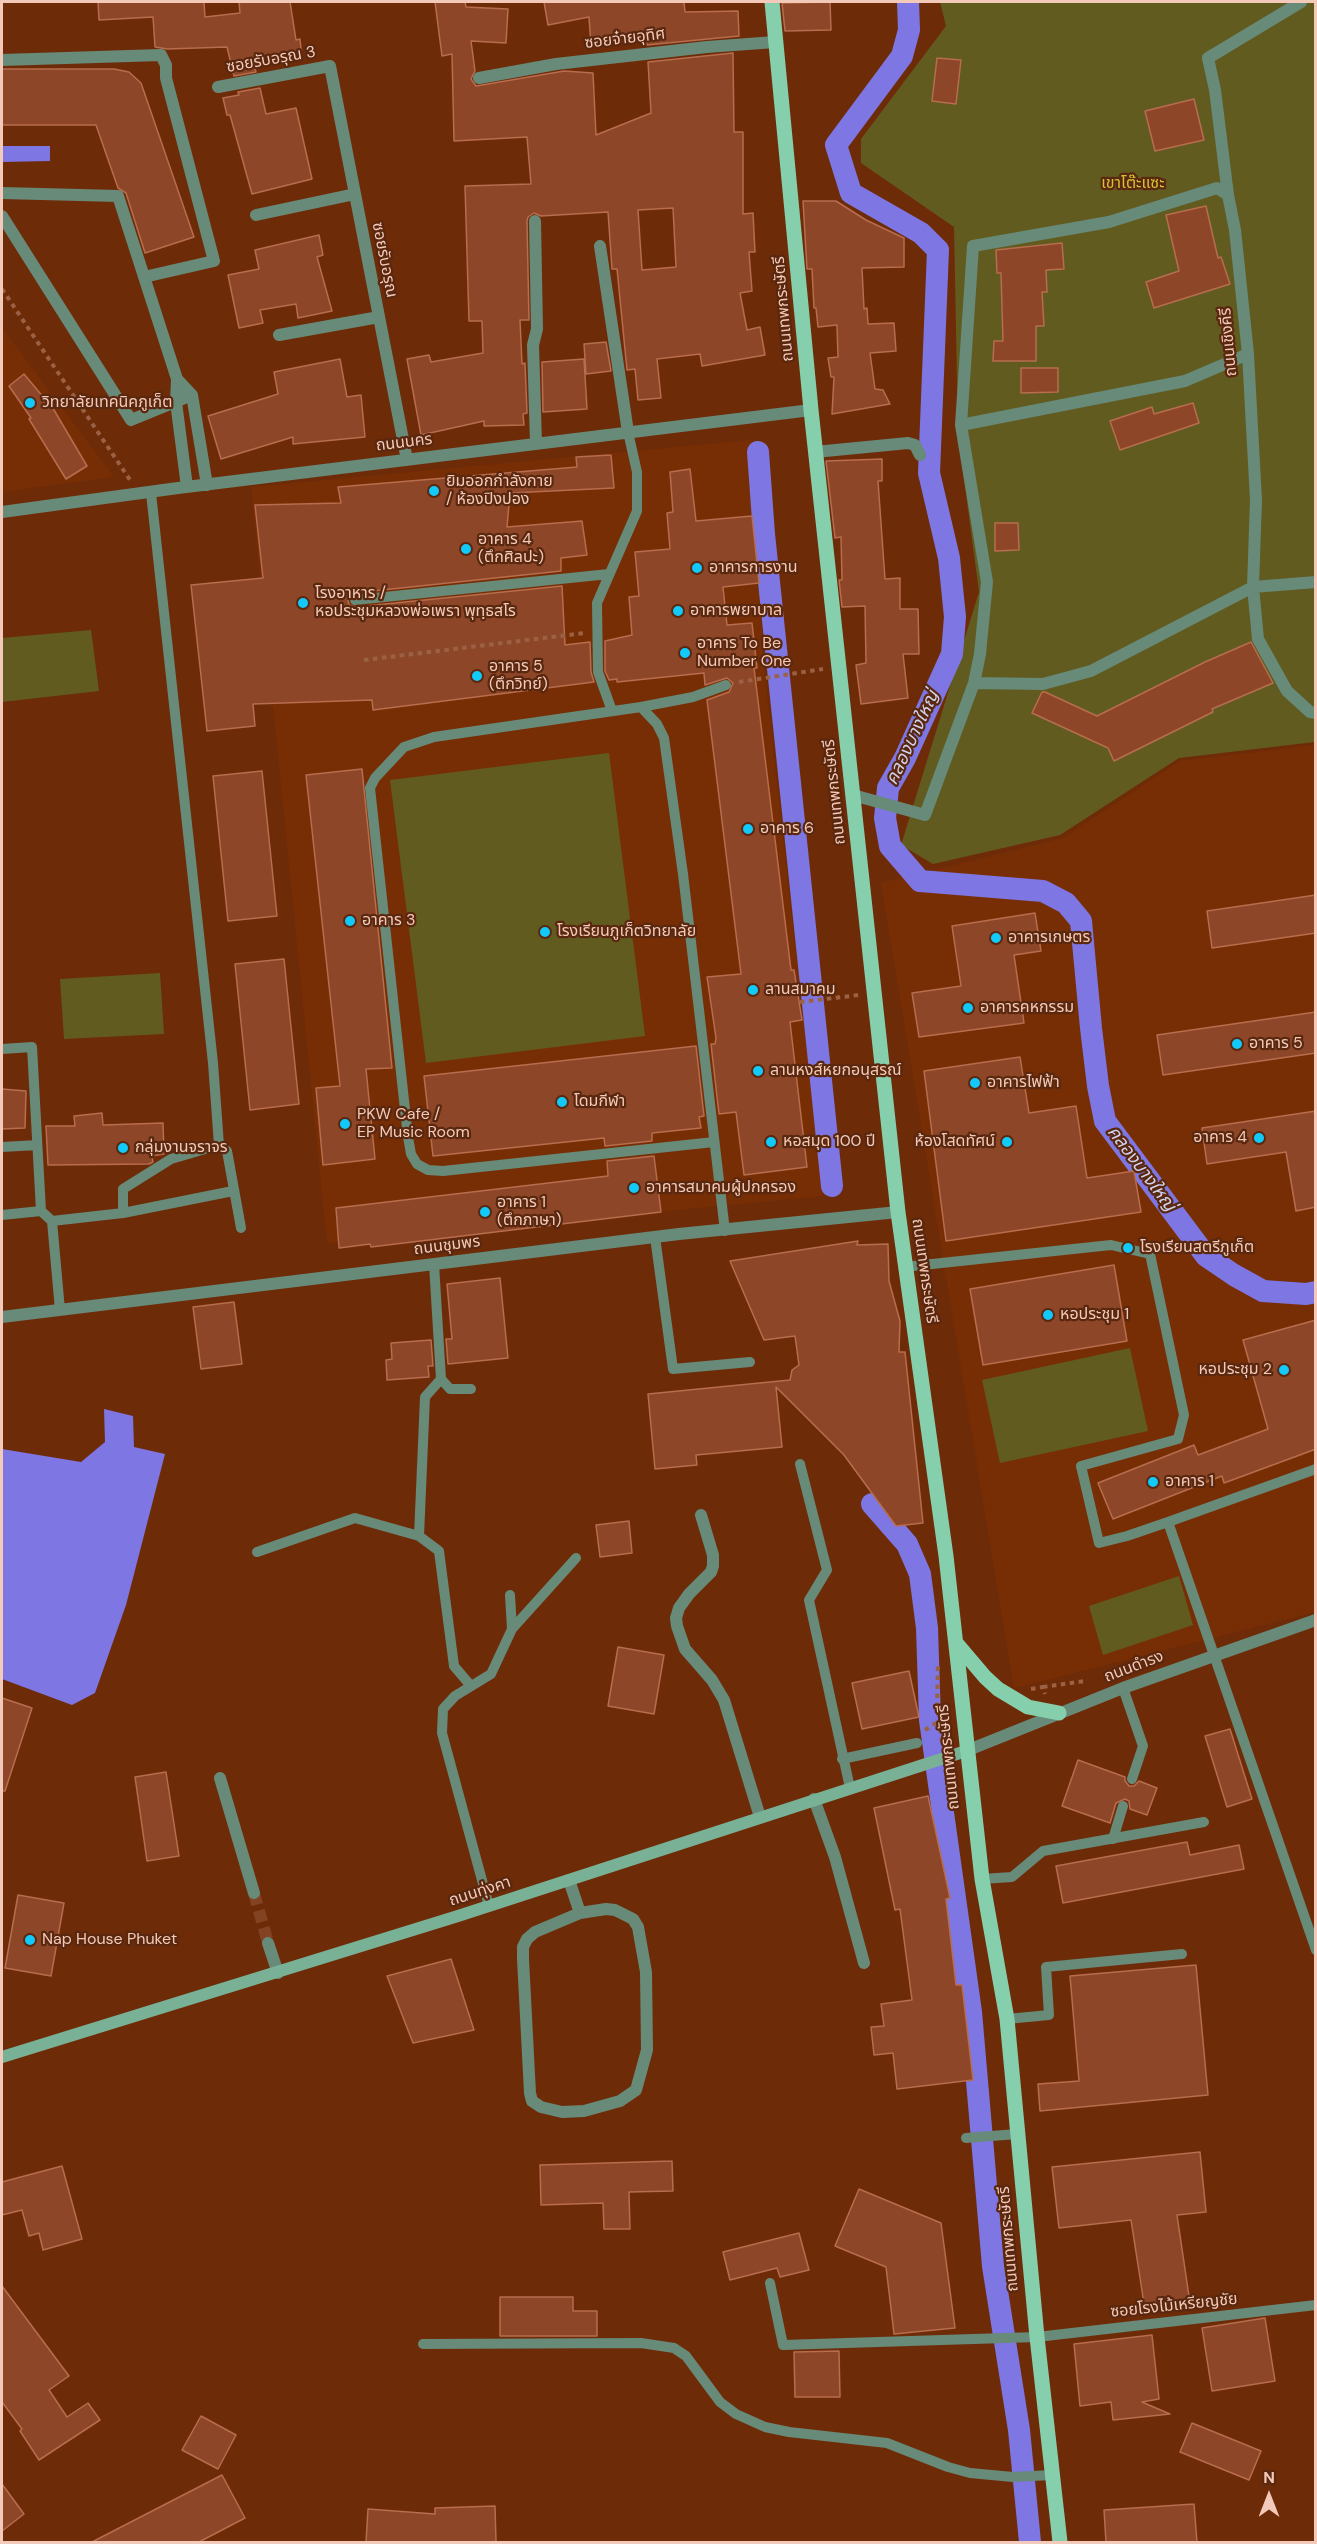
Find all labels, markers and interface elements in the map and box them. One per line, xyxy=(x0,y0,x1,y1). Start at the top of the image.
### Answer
street label: ซอยจ๋ายอุทิศ xyxy=(584,25,666,53)
street label: ซอยรับอรุณ 3 xyxy=(225,43,317,77)
park label: เขาโต๊ะแซะ xyxy=(1101,174,1165,194)
street label: ซอยรับอรุณ xyxy=(367,221,401,299)
street label: ถนนเทพกระษัตรี xyxy=(770,255,798,363)
street label: ถนนเชิงคีรี xyxy=(1216,307,1242,377)
place label: วิทยาลัยเทคนิคภูเก็ต xyxy=(42,393,172,413)
marker: วิทยาลัยเทคนิคภูเก็ต xyxy=(23,396,37,410)
street label: ถนนนคร xyxy=(375,430,433,456)
place label: ยิมออกกำลังกาย / ห้องปิงปอง xyxy=(446,472,553,510)
marker: ยิมออกกำลังกาย / ห้องปิงปอง xyxy=(427,484,441,498)
place label: อาคาร 4 (ตึกศิลปะ) xyxy=(478,530,544,568)
marker: อาคาร 4 (ตึกศิลปะ) xyxy=(459,542,473,556)
place label: อาคารการงาน xyxy=(709,558,798,578)
marker: อาคารการงาน xyxy=(690,561,704,575)
place label: โรงอาหาร / หอประชุมหลวงพ่อเพรา พุทฺธสโร xyxy=(315,584,516,622)
marker: โรงอาหาร / หอประชุมหลวงพ่อเพรา พุทฺธสโร xyxy=(296,596,310,610)
place label: อาคารพยาบาล xyxy=(690,601,782,621)
marker: อาคารพยาบาล xyxy=(671,604,685,618)
place label: อาคาร To Be Number One xyxy=(697,634,791,672)
marker: อาคาร To Be Number One xyxy=(678,646,692,660)
place label: อาคาร 5 (ตึกวิทย์) xyxy=(489,657,548,695)
marker: อาคาร 5 (ตึกวิทย์) xyxy=(470,669,484,683)
water label: คลองบางใหญ่ xyxy=(882,688,944,788)
street label: ถนนเทพกระษัตรี xyxy=(820,738,850,846)
place label: อาคาร 6 xyxy=(760,819,814,839)
marker: อาคาร 6 xyxy=(741,822,755,836)
place label: อาคาร 3 xyxy=(362,911,416,931)
marker: อาคาร 3 xyxy=(343,914,357,928)
place label: โรงเรียนภูเก็ตวิทยาลัย xyxy=(557,922,696,942)
marker: โรงเรียนภูเก็ตวิทยาลัย xyxy=(538,925,552,939)
place label: อาคารเกษตร xyxy=(1008,928,1090,948)
marker: อาคารเกษตร xyxy=(989,931,1003,945)
place label: ลานสมาคม xyxy=(765,980,836,1000)
marker: ลานสมาคม xyxy=(746,983,760,997)
place label: อาคารคหกรรม xyxy=(980,998,1074,1018)
marker: อาคารคหกรรม xyxy=(961,1001,975,1015)
place label: อาคาร 5 xyxy=(1249,1034,1303,1054)
marker: อาคาร 5 xyxy=(1230,1037,1244,1051)
place label: ลานหงส์หยกอนุสรณ์ xyxy=(770,1061,902,1081)
marker: ลานหงส์หยกอนุสรณ์ xyxy=(751,1064,765,1078)
place label: อาคารไฟฟ้า xyxy=(987,1073,1060,1093)
marker: อาคารไฟฟ้า xyxy=(968,1076,982,1090)
place label: โดมกีฬา xyxy=(574,1092,625,1112)
marker: โดมกีฬา xyxy=(555,1095,569,1109)
place label: PKW Cafe / EP Music Room xyxy=(357,1105,470,1143)
marker: PKW Cafe / EP Music Room xyxy=(338,1117,352,1131)
water label: คลองบางใหญ่ xyxy=(1102,1122,1180,1216)
place label: อาคาร 4 xyxy=(1193,1128,1247,1148)
marker: อาคาร 4 xyxy=(1252,1131,1266,1145)
place label: หอสมุด 100 ปี xyxy=(783,1132,875,1152)
place label: ห้องโสดทัศน์ xyxy=(914,1132,995,1152)
marker: หอสมุด 100 ปี xyxy=(764,1135,778,1149)
marker: ห้องโสดทัศน์ xyxy=(1000,1135,1014,1149)
place label: กลุ่มงานจราจร xyxy=(135,1138,228,1158)
marker: กลุ่มงานจราจร xyxy=(116,1141,130,1155)
place label: อาคารสมาคมผู้ปกครอง xyxy=(646,1178,796,1198)
marker: อาคารสมาคมผู้ปกครอง xyxy=(627,1181,641,1195)
place label: อาคาร 1 (ตึกภาษา) xyxy=(497,1193,562,1231)
marker: อาคาร 1 (ตึกภาษา) xyxy=(478,1205,492,1219)
street label: ถนนเทพกระษัตรี xyxy=(907,1217,941,1325)
street label: ถนนชุมพร xyxy=(413,1232,481,1260)
place label: โรงเรียนสตรีภูเก็ต xyxy=(1140,1238,1254,1258)
marker: โรงเรียนสตรีภูเก็ต xyxy=(1121,1241,1135,1255)
place label: หอประชุม 1 xyxy=(1060,1305,1129,1325)
marker: หอประชุม 1 xyxy=(1041,1308,1055,1322)
place label: หอประชุม 2 xyxy=(1198,1360,1272,1380)
marker: หอประชุม 2 xyxy=(1277,1363,1291,1377)
place label: อาคาร 1 xyxy=(1165,1472,1214,1492)
marker: อาคาร 1 xyxy=(1146,1475,1160,1489)
street label: ถนนดำรง xyxy=(1102,1647,1166,1687)
street label: ถนนเทพกระษัตรี xyxy=(934,1703,964,1811)
street label: ถนนทุ่งคา xyxy=(447,1873,513,1911)
place label: Nap House Phuket xyxy=(42,1930,177,1950)
marker: Nap House Phuket xyxy=(23,1933,37,1947)
street label: ถนนเทพกระษัตรี xyxy=(995,2185,1023,2293)
street label: ซอยโรงไม้เหรียญชัย xyxy=(1109,2290,1239,2322)
north arrow xyxy=(1239,2466,1299,2526)
text: N xyxy=(1263,2467,1275,2488)

